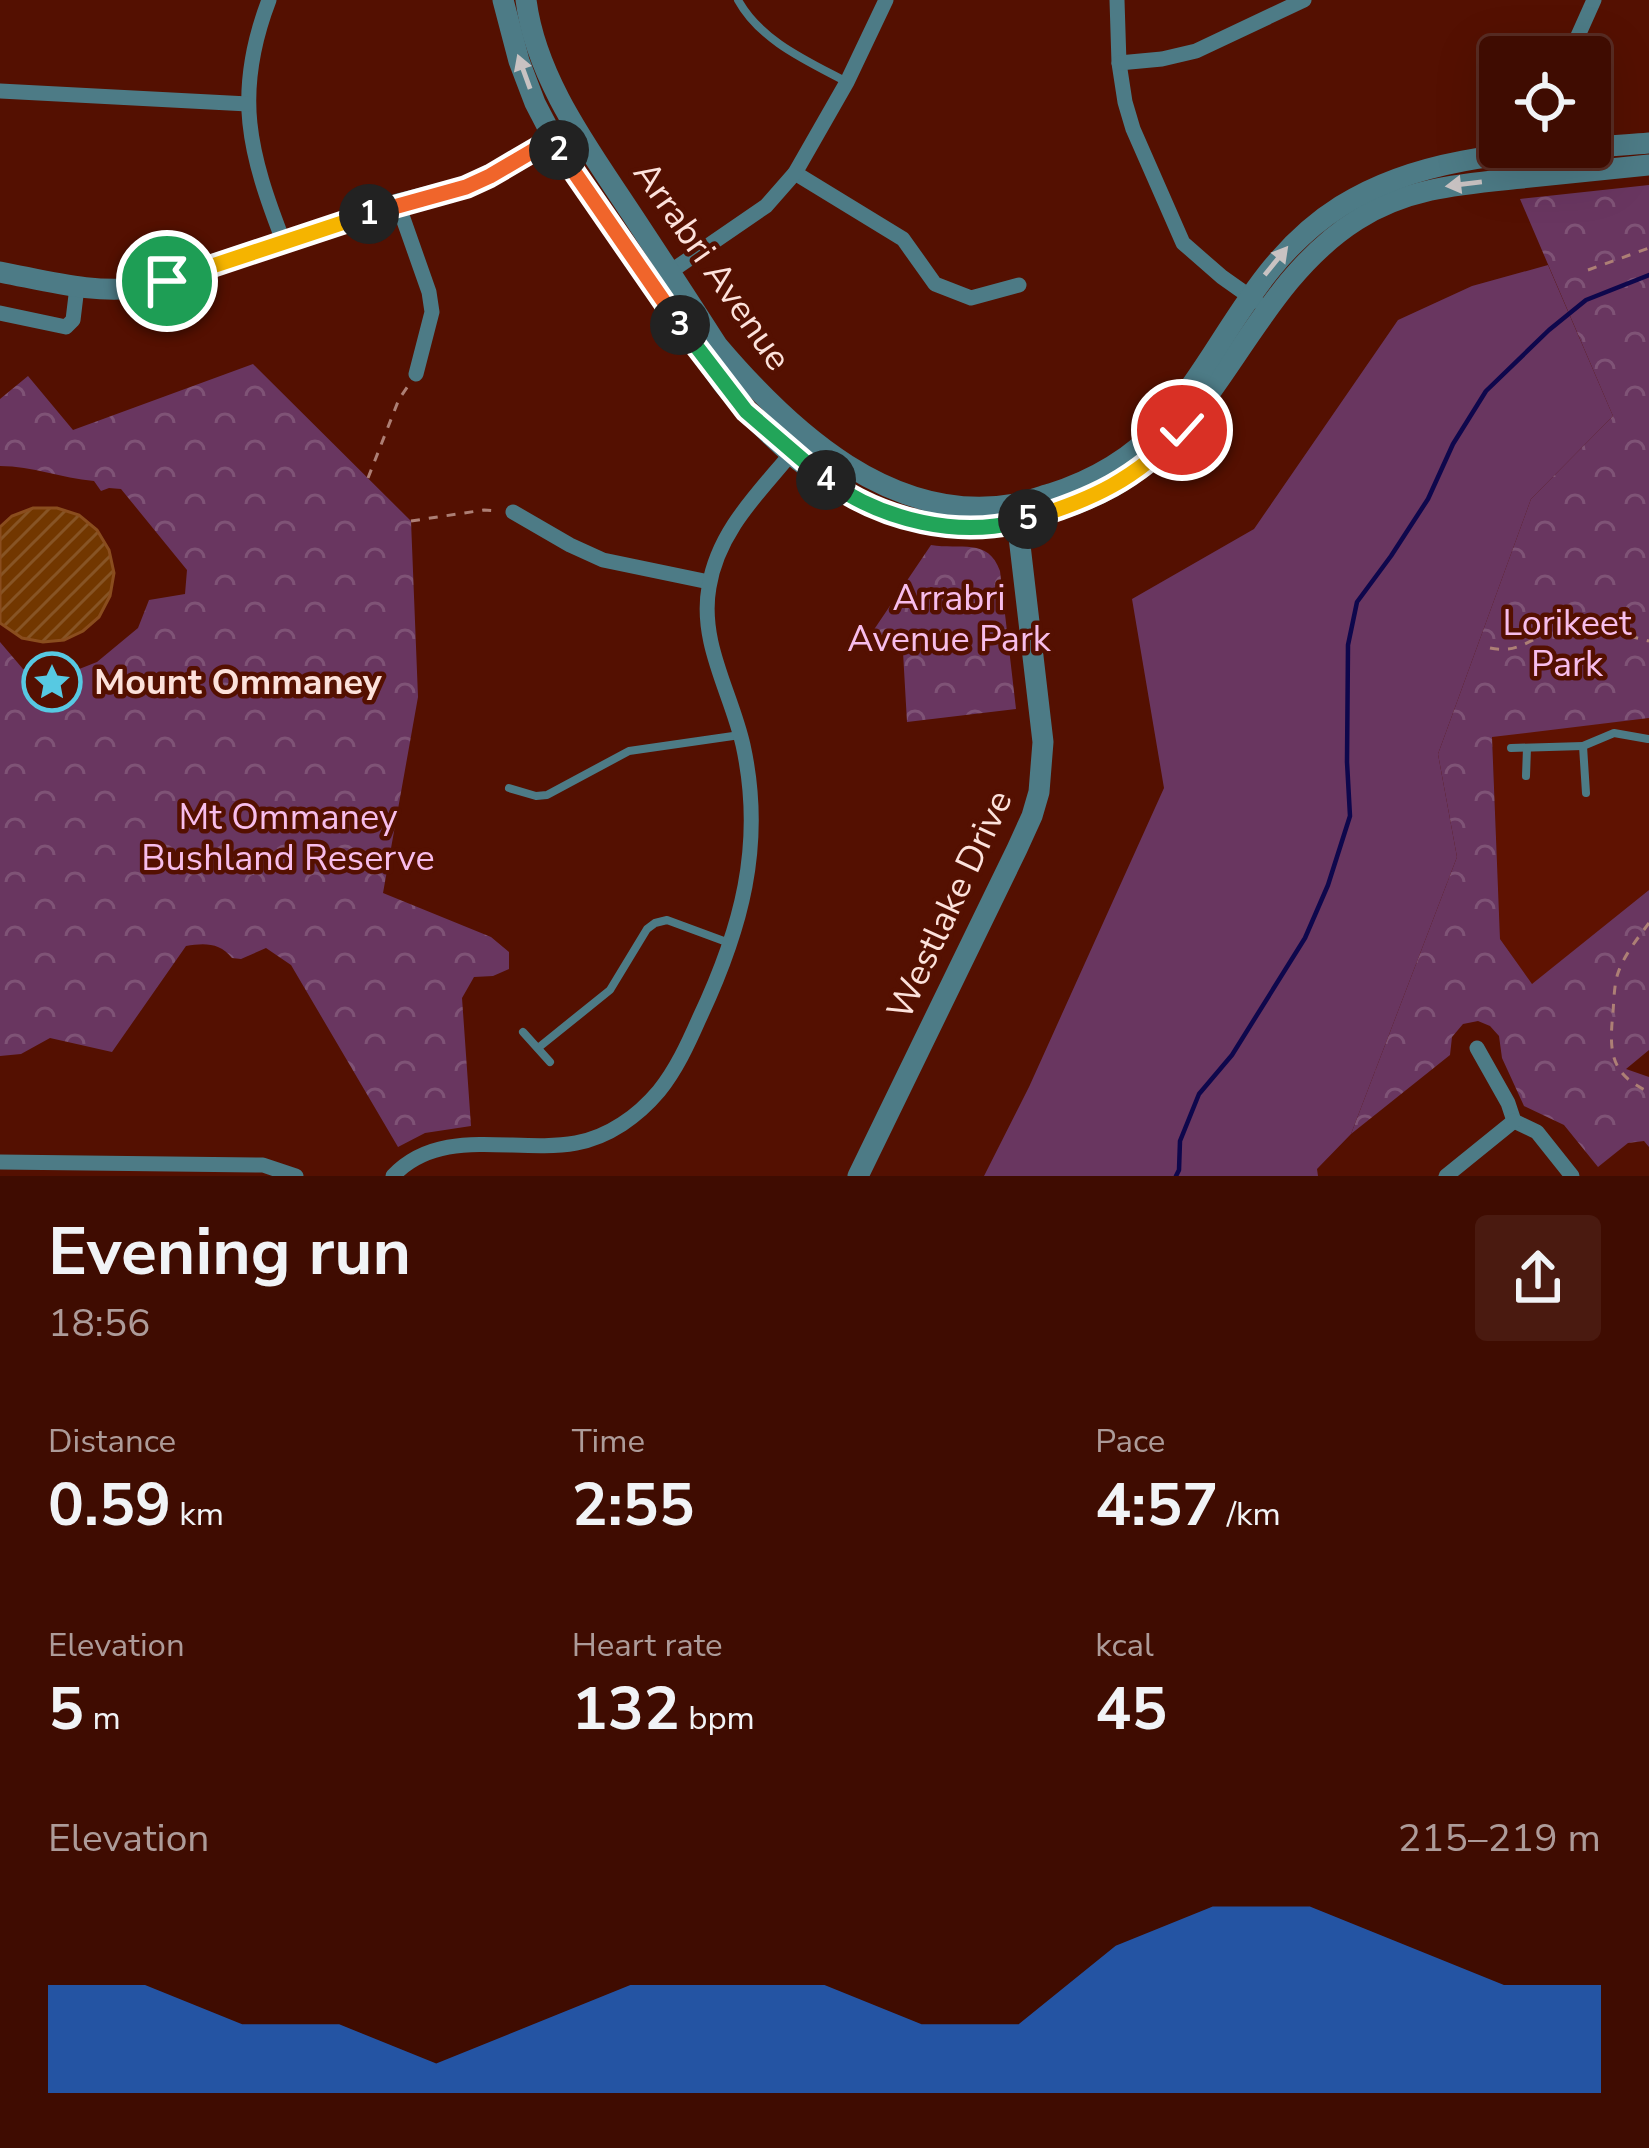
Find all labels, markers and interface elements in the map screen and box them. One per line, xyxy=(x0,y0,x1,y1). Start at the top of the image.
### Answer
map controls xyxy=(1479,36,1611,168)
button: locate xyxy=(1479,36,1611,168)
one-way arrow xyxy=(514,54,532,90)
pin: 2 xyxy=(529,120,589,180)
text: 2 xyxy=(549,127,569,172)
street label: Arrabri Avenue xyxy=(622,152,802,380)
one-way arrow xyxy=(1445,174,1482,193)
pin: 1 xyxy=(339,184,399,244)
text: 1 xyxy=(359,191,379,236)
pin xyxy=(116,230,218,332)
one-way arrow xyxy=(1263,246,1289,277)
icon: arrive xyxy=(134,248,200,314)
pin: 3 xyxy=(650,295,710,355)
text: 3 xyxy=(670,302,690,347)
pin xyxy=(1131,379,1233,481)
icon: check xyxy=(1149,397,1215,463)
pin: 4 xyxy=(796,450,856,510)
text: 4 xyxy=(816,457,836,502)
pin: 5 xyxy=(998,489,1058,549)
text: 5 xyxy=(1018,496,1038,541)
park label: Arrabri Avenue Park xyxy=(847,574,1052,664)
park label: Lorikeet Park xyxy=(1502,599,1632,689)
place icon: Mount Ommaney xyxy=(21,651,83,713)
place label: Mount Ommaney xyxy=(94,658,383,707)
street label: Westlake Drive xyxy=(875,782,1025,1028)
park label: Mt Ommaney Bushland Reserve xyxy=(141,793,435,883)
text: Evening run xyxy=(48,1207,411,1297)
button: share xyxy=(1475,1215,1601,1341)
text: 18:56 xyxy=(48,1297,151,1350)
text: Distance xyxy=(48,1419,176,1464)
text: Time xyxy=(572,1419,645,1464)
text: Pace xyxy=(1095,1419,1165,1464)
text: 0.59 xyxy=(48,1464,171,1546)
text: 2:55 xyxy=(572,1464,695,1546)
text: 4:57 xyxy=(1095,1464,1218,1546)
text: km xyxy=(171,1492,224,1537)
text: /km xyxy=(1218,1492,1281,1537)
text: Elevation xyxy=(48,1623,185,1668)
text: Heart rate xyxy=(572,1623,723,1668)
text: kcal xyxy=(1095,1623,1154,1668)
text: 5 xyxy=(48,1668,84,1750)
text: 132 xyxy=(572,1668,680,1750)
text: 45 xyxy=(1095,1668,1167,1750)
text: m xyxy=(84,1696,121,1741)
text: bpm xyxy=(680,1696,755,1741)
text: Elevation xyxy=(48,1812,209,1865)
text: 215–219 m xyxy=(1398,1812,1601,1865)

